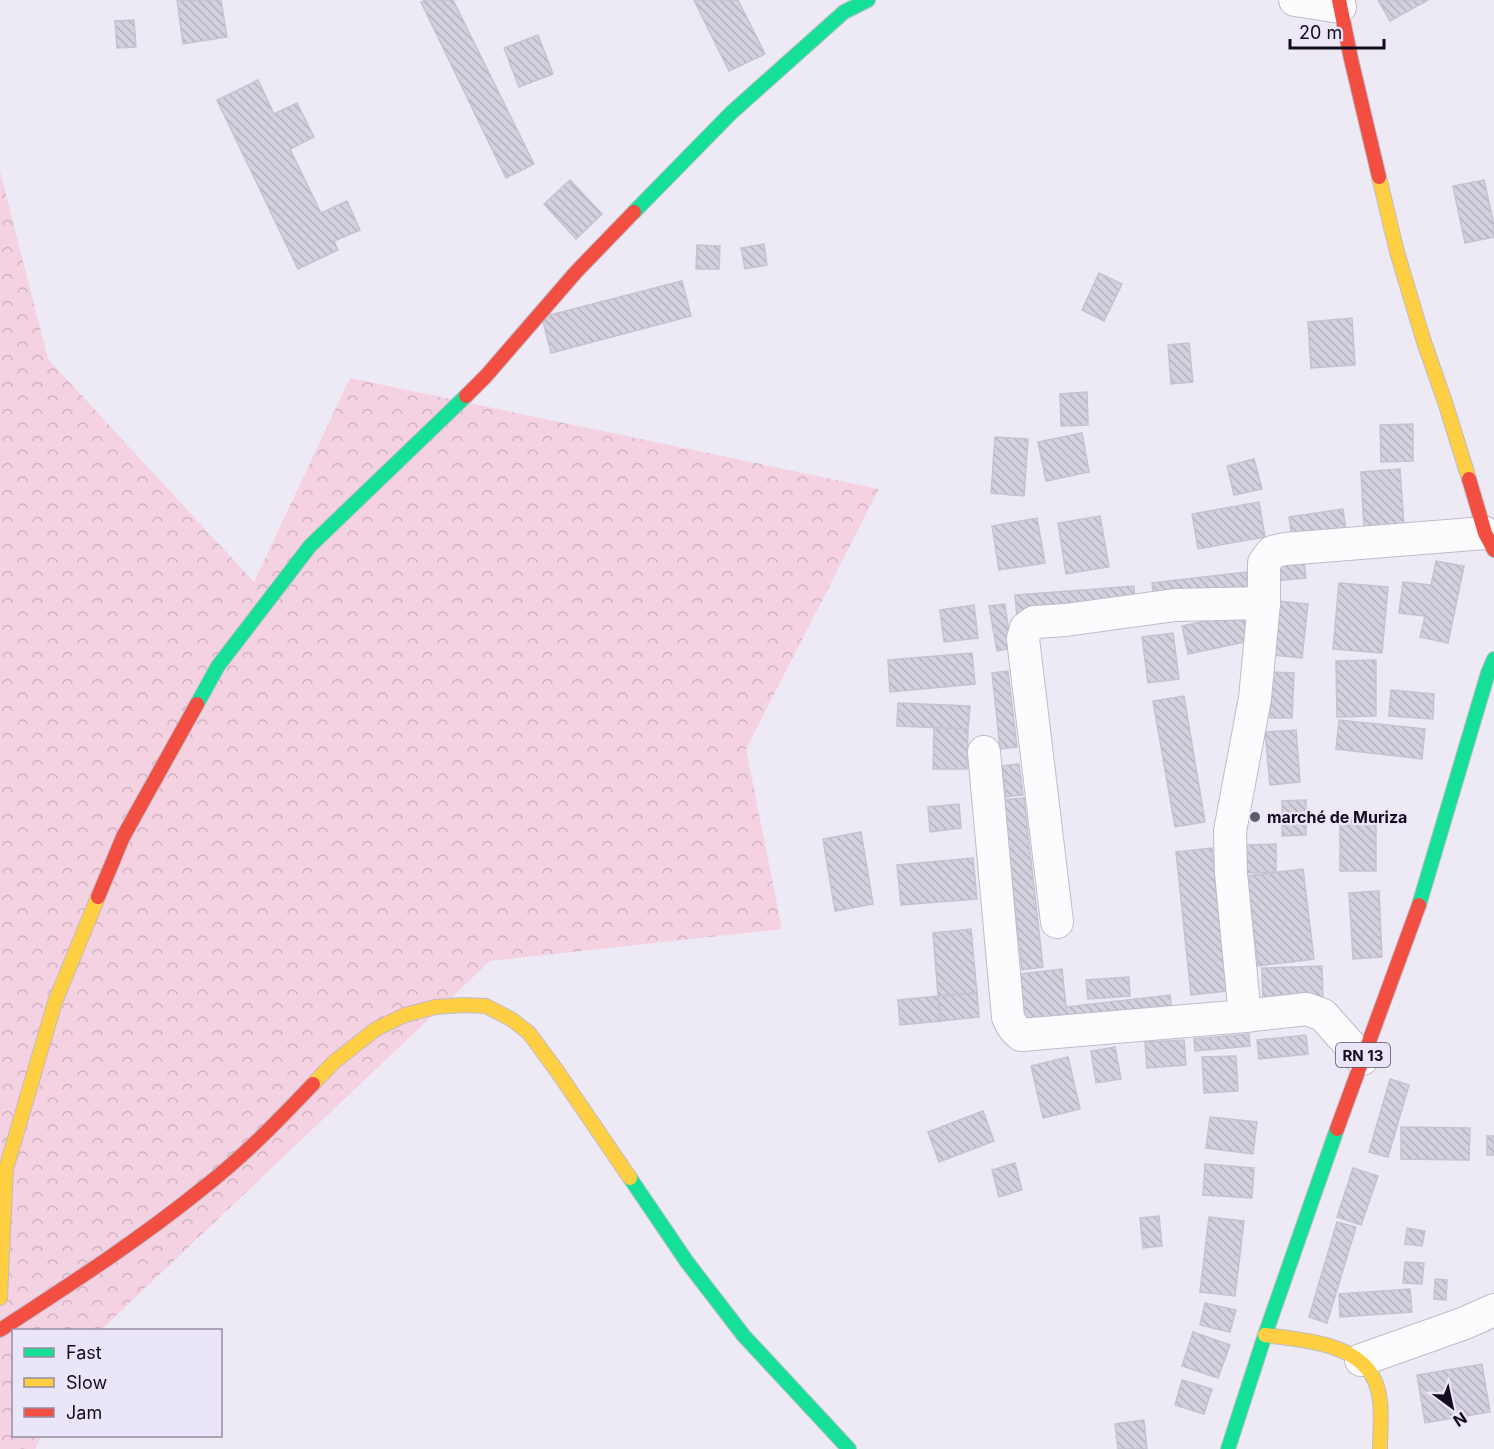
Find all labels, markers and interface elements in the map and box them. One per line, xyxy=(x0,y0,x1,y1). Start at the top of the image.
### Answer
scale bar xyxy=(1290,12,1384,50)
text: 20 m xyxy=(1299,22,1342,43)
place label: marché de Muriza xyxy=(1267,807,1407,827)
marker: marché de Muriza xyxy=(1248,810,1262,824)
road number: RN 13 xyxy=(1336,1043,1390,1067)
legend xyxy=(12,1329,222,1437)
text: Fast xyxy=(66,1342,102,1363)
text: Slow xyxy=(66,1372,107,1393)
north arrow xyxy=(1422,1377,1482,1437)
text: Jam xyxy=(66,1402,102,1423)
text: N xyxy=(1450,1408,1471,1431)

